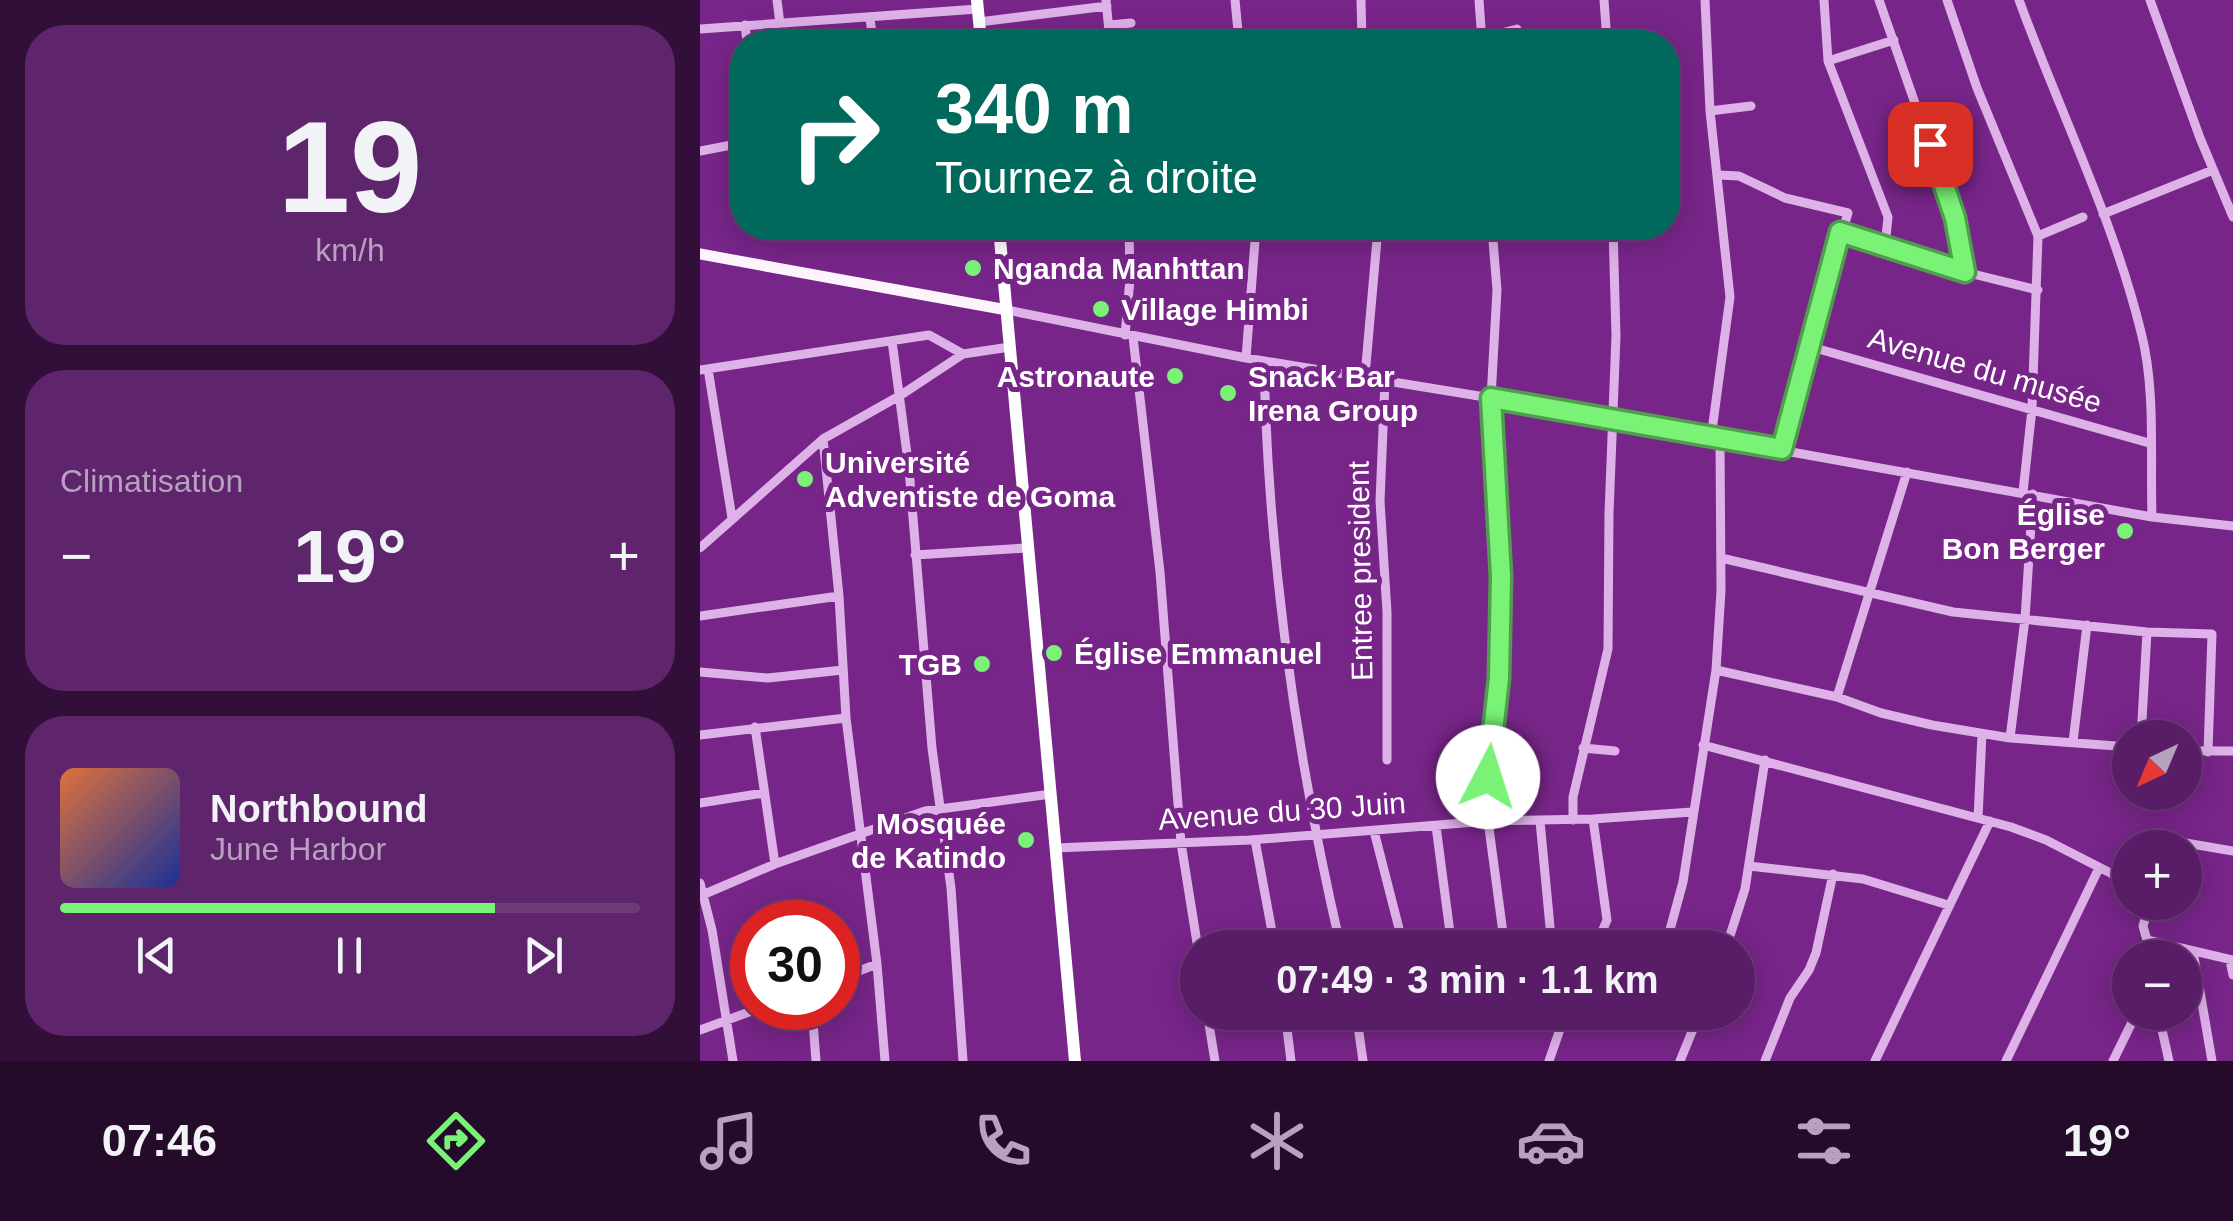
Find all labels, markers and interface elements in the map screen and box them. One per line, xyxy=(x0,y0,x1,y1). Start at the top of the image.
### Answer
icon: right xyxy=(770,70,900,200)
text: 340 m xyxy=(935,70,1133,148)
text: 19 xyxy=(278,94,422,240)
pin xyxy=(1888,102,1973,187)
icon: arrive xyxy=(1903,117,1958,172)
text: Tournez à droite xyxy=(935,152,1258,203)
text: km/h xyxy=(315,232,385,268)
place label: Nganda Manhttan xyxy=(993,252,1245,285)
marker: Nganda Manhttan xyxy=(962,257,984,279)
place label: Village Himbi xyxy=(1121,293,1309,326)
marker: Village Himbi xyxy=(1090,298,1112,320)
street label: Avenue du musée xyxy=(1864,321,2106,419)
place label: Astronaute xyxy=(997,360,1155,393)
place label: Snack Bar Irena Group xyxy=(1248,360,1418,427)
marker: Astronaute xyxy=(1164,365,1186,387)
marker: Snack Bar Irena Group xyxy=(1217,382,1239,404)
place label: Université Adventiste de Goma xyxy=(825,446,1115,513)
street label: Entree president xyxy=(1342,460,1378,681)
text: Climatisation xyxy=(60,463,243,499)
marker: Université Adventiste de Goma xyxy=(794,468,816,490)
place label: Église Bon Berger xyxy=(1942,498,2105,565)
text: 19° xyxy=(293,514,407,598)
marker: Église Bon Berger xyxy=(2114,520,2136,542)
text: − xyxy=(60,525,92,587)
text: + xyxy=(608,525,640,587)
place label: Église Emmanuel xyxy=(1074,637,1322,670)
marker: Église Emmanuel xyxy=(1043,642,1065,664)
place label: TGB xyxy=(899,648,962,681)
marker: TGB xyxy=(971,653,993,675)
north arrow xyxy=(2112,720,2202,810)
map controls xyxy=(2112,720,2202,1030)
position arrow xyxy=(1436,725,1540,829)
street label: Avenue du 30 Juin xyxy=(1157,786,1407,836)
text: Northbound xyxy=(210,788,427,830)
place label: Mosquée de Katindo xyxy=(851,807,1006,874)
marker: Mosquée de Katindo xyxy=(1015,829,1037,851)
button: + xyxy=(2112,830,2202,920)
text: June Harbor xyxy=(210,831,386,867)
speed limit sign: 30 xyxy=(730,900,860,1030)
icon: previous xyxy=(129,928,184,983)
icon: pause xyxy=(322,928,377,983)
icon: next xyxy=(516,928,571,983)
button: − xyxy=(2112,940,2202,1030)
text: 07:49 · 3 min · 1.1 km xyxy=(1276,959,1659,1001)
icon: directions xyxy=(421,1106,491,1176)
icon: music xyxy=(694,1106,764,1176)
icon: phone xyxy=(968,1106,1038,1176)
icon: climate xyxy=(1242,1106,1312,1176)
icon: car xyxy=(1516,1106,1586,1176)
icon: filters xyxy=(1789,1106,1859,1176)
text: 07:46 xyxy=(102,1115,217,1166)
text: 19° xyxy=(2063,1115,2131,1166)

